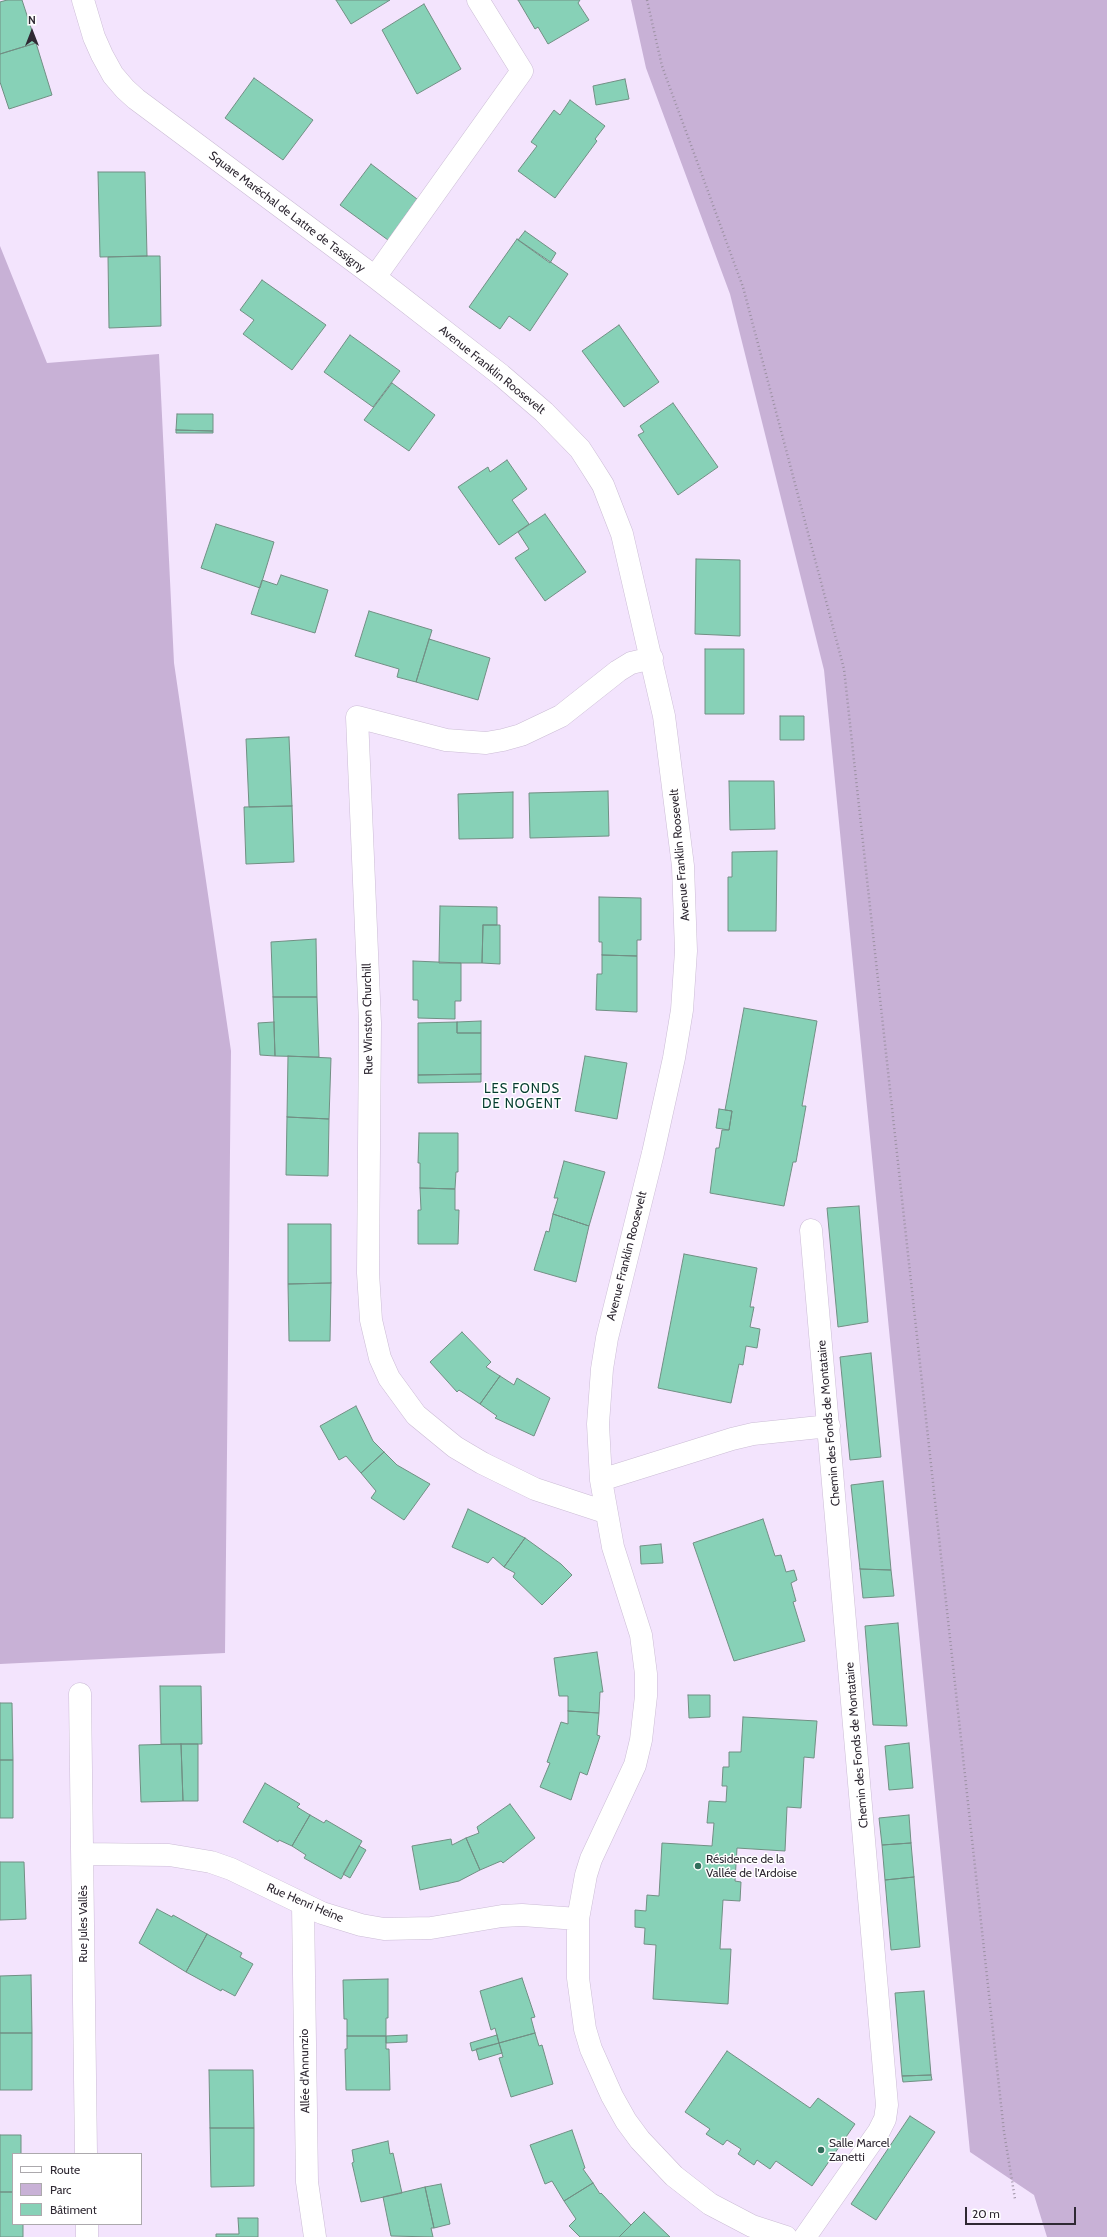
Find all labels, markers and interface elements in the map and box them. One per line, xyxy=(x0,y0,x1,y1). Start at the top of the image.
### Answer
north arrow xyxy=(12,12,52,52)
text: N xyxy=(28,13,36,27)
street label: Square Maréchal de Lattre de Tassigny xyxy=(206,148,368,276)
street label: Avenue Franklin Roosevelt xyxy=(436,323,548,417)
street label: Avenue Franklin Roosevelt xyxy=(667,788,693,922)
street label: Rue Winston Churchill xyxy=(360,963,376,1075)
district label: LES FONDS DE NOGENT xyxy=(482,1081,562,1112)
street label: Avenue Franklin Roosevelt xyxy=(604,1190,650,1322)
street label: Chemin des Fonds de Montataire xyxy=(815,1339,843,1507)
street label: Chemin des Fonds de Montataire xyxy=(843,1661,871,1829)
place label: Résidence de la Vallée de l'Ardoise xyxy=(706,1852,797,1880)
marker: Résidence de la Vallée de l'Ardoise xyxy=(693,1861,703,1871)
street label: Rue Henri Heine xyxy=(264,1880,346,1926)
street label: Rue Jules Vallès xyxy=(76,1885,90,1963)
street label: Allée d'Annunzio xyxy=(297,2029,313,2113)
place label: Salle Marcel Zanetti xyxy=(829,2136,890,2164)
marker: Salle Marcel Zanetti xyxy=(816,2145,826,2155)
legend xyxy=(12,2153,142,2225)
text: Route xyxy=(50,2162,80,2177)
text: Parc xyxy=(50,2182,72,2197)
scale bar xyxy=(967,2199,1078,2225)
text: Bâtiment xyxy=(50,2202,97,2217)
text: 20 m xyxy=(972,2206,1000,2221)

